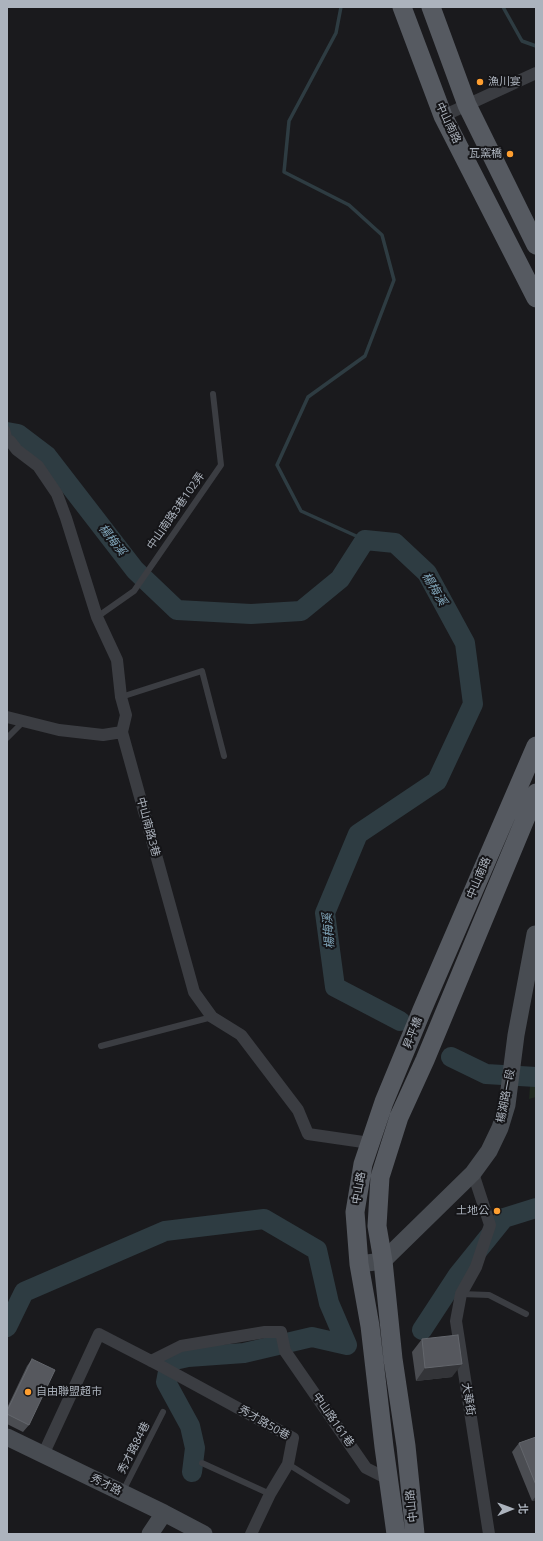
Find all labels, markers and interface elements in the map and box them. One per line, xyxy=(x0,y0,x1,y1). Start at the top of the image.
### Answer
place label: 漁川宴 xyxy=(488,75,521,89)
marker: 漁川宴 xyxy=(475,77,485,87)
street label: 中山南路 xyxy=(433,100,463,146)
place label: 瓦窯橋 xyxy=(469,147,502,161)
marker: 瓦窯橋 xyxy=(505,149,515,159)
street label: 中山南路3巷102弄 xyxy=(144,470,208,552)
water label: 楊梅溪 xyxy=(95,521,129,559)
water label: 楊梅溪 xyxy=(419,570,449,608)
street label: 中山南路3巷 xyxy=(134,796,162,858)
street label: 中山南路 xyxy=(464,855,494,901)
water label: 楊梅溪 xyxy=(320,912,338,950)
street label: 昇平橋 xyxy=(401,1015,425,1051)
street label: 楊湖路一段 xyxy=(494,1068,518,1124)
street label: 中山路 xyxy=(350,1171,368,1205)
place label: 土地公 xyxy=(456,1204,489,1218)
marker: 土地公 xyxy=(492,1206,502,1216)
street label: 大華街 xyxy=(459,1382,477,1416)
place label: 自由聯盟超市 xyxy=(36,1385,102,1399)
marker: 自由聯盟超市 xyxy=(23,1387,33,1397)
street label: 中山路161巷 xyxy=(310,1390,356,1450)
street label: 秀才路50巷 xyxy=(236,1403,292,1443)
street label: 秀才路84巷 xyxy=(115,1420,153,1476)
street label: 秀才路 xyxy=(88,1472,124,1498)
street label: 中山路 xyxy=(404,1489,420,1523)
north arrow xyxy=(491,1489,531,1529)
text: 北 xyxy=(516,1503,531,1514)

